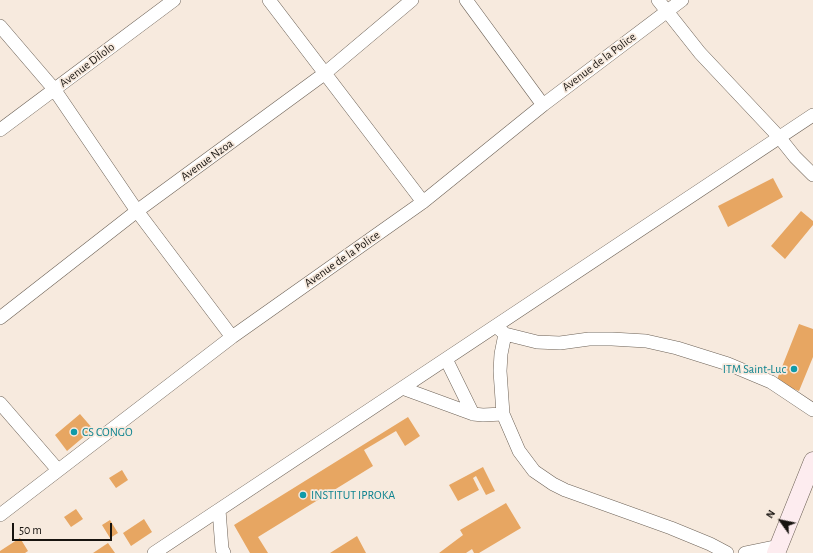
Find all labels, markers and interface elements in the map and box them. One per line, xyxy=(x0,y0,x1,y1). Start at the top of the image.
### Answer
street label: Avenue de la Police xyxy=(559,30,639,94)
street label: Avenue Dilolo xyxy=(57,40,117,90)
street label: Avenue Nzoa xyxy=(178,136,236,184)
street label: Avenue de la Police xyxy=(301,228,383,290)
place label: ITM Saint-Luc xyxy=(723,362,786,376)
marker: ITM Saint-Luc xyxy=(789,364,799,374)
place label: CS CONGO xyxy=(82,425,133,439)
marker: CS CONGO xyxy=(69,427,79,437)
place label: INSTITUT IPROKA xyxy=(311,488,395,502)
marker: INSTITUT IPROKA xyxy=(298,490,308,500)
north arrow xyxy=(761,501,801,541)
text: N xyxy=(764,508,777,520)
scale bar xyxy=(14,515,114,541)
text: 50 m xyxy=(19,524,42,536)

